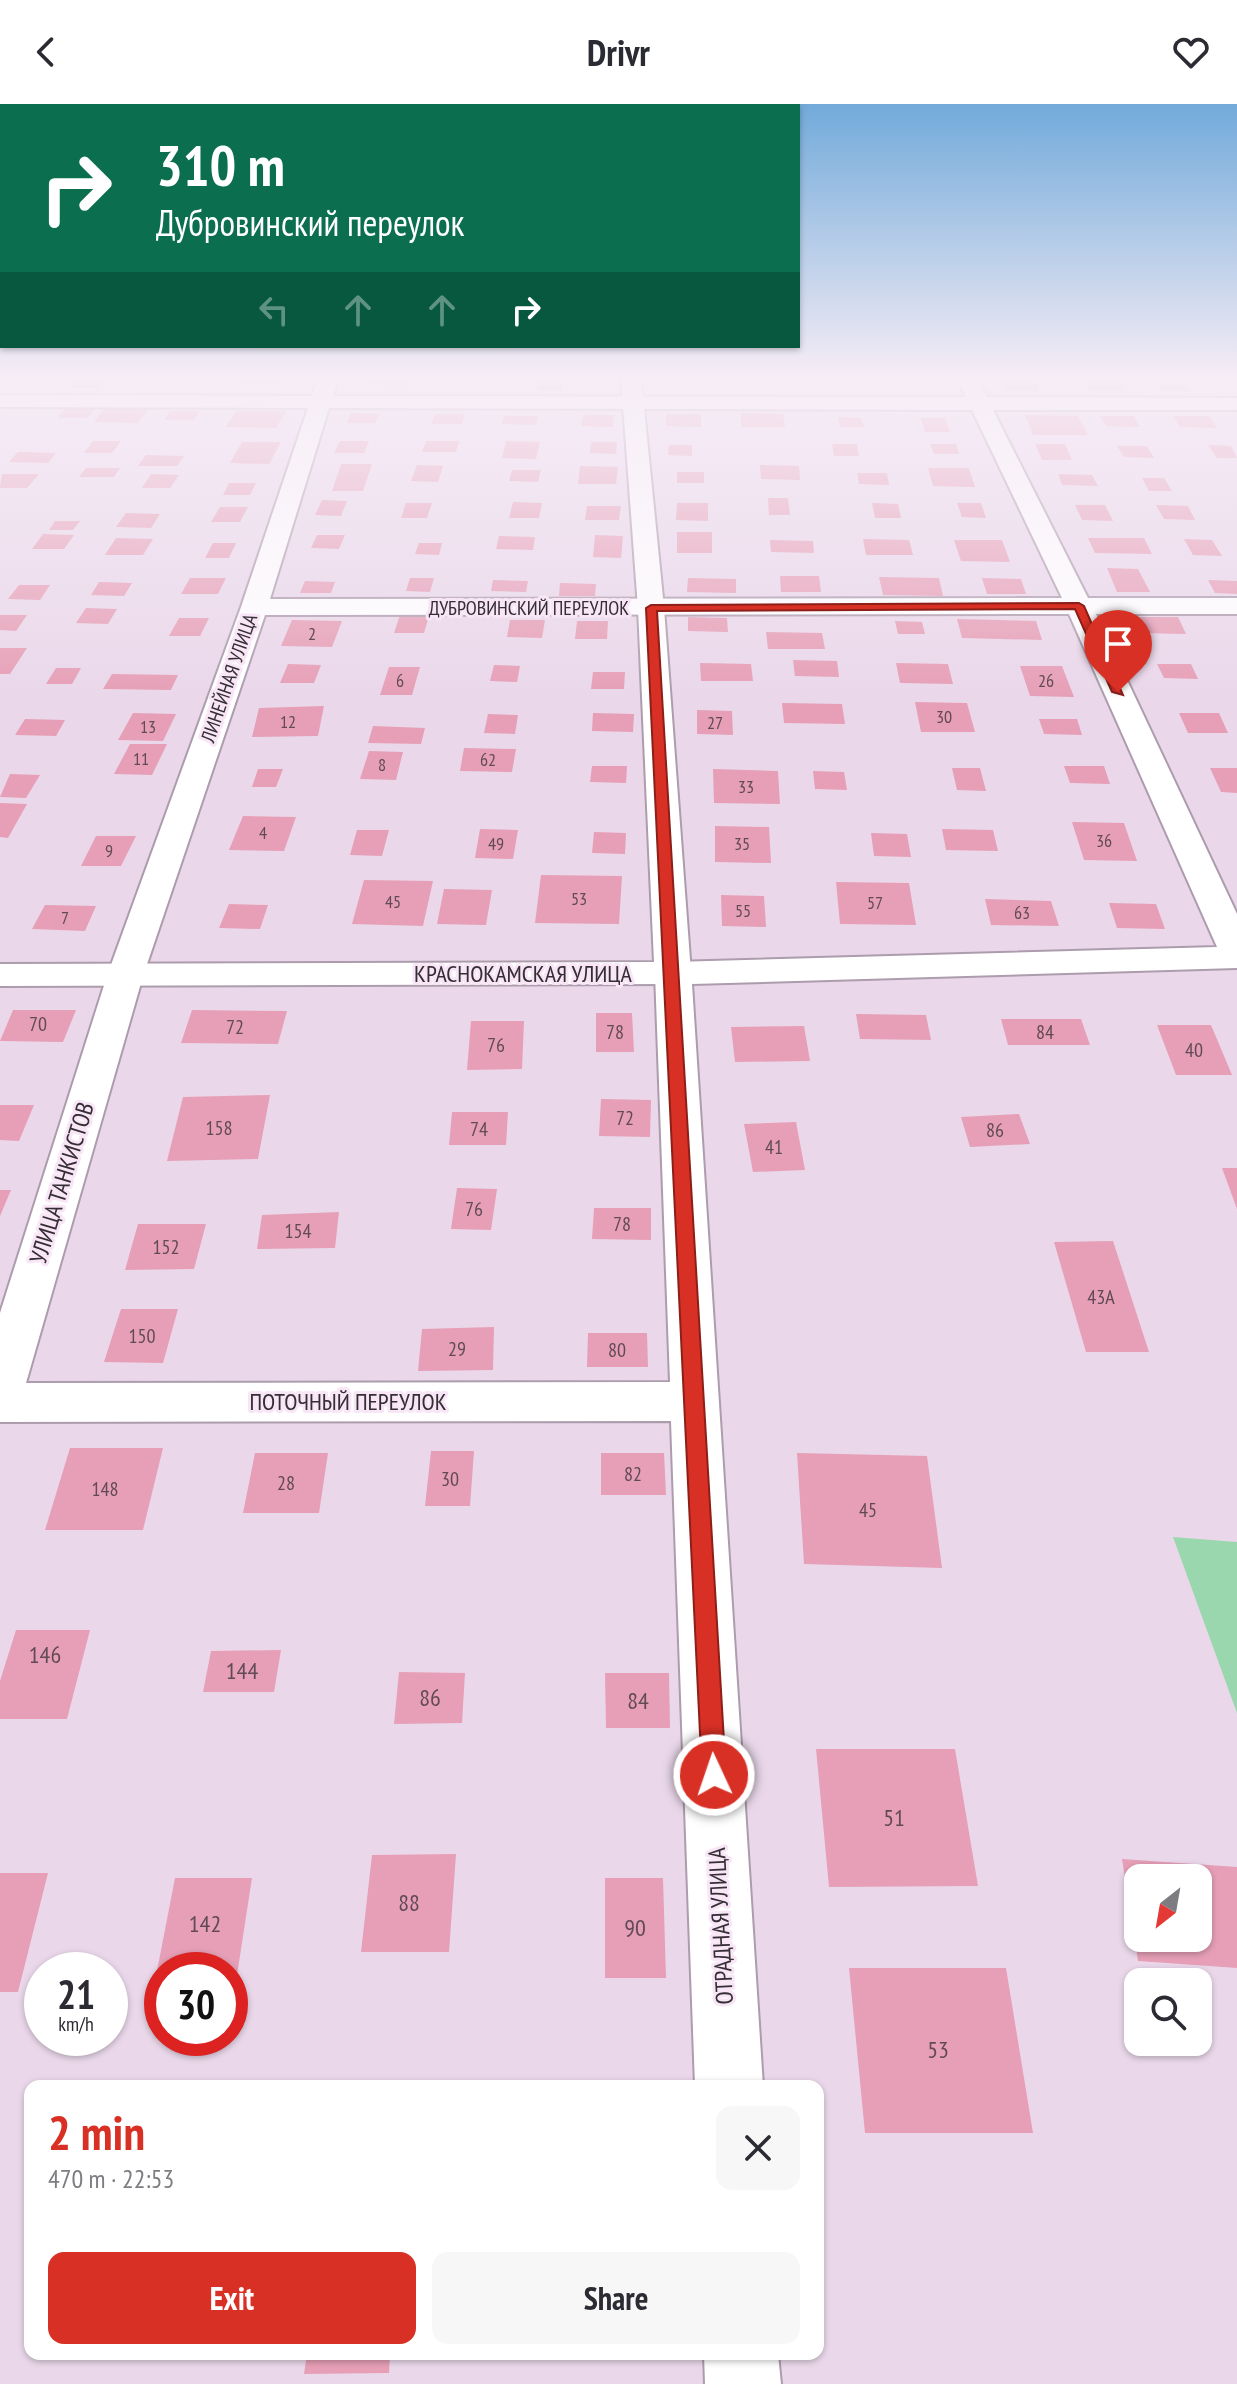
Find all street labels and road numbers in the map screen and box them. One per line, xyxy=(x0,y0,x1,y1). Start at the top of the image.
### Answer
street label: ДУБРОВИНСКИЙ ПЕРЕУЛОК xyxy=(429,595,629,621)
street label: ЛИНЕЙНАЯ УЛИЦА xyxy=(194,610,263,747)
street label: КРАСНОКАМСКАЯ УЛИЦА xyxy=(414,958,633,989)
street label: УЛИЦА ТАНКИСТОВ xyxy=(22,1098,101,1267)
street label: ПОТОЧНЫЙ ПЕРЕУЛОК xyxy=(249,1386,447,1417)
street label: ОТРАДНАЯ УЛИЦА xyxy=(701,1846,740,2005)

